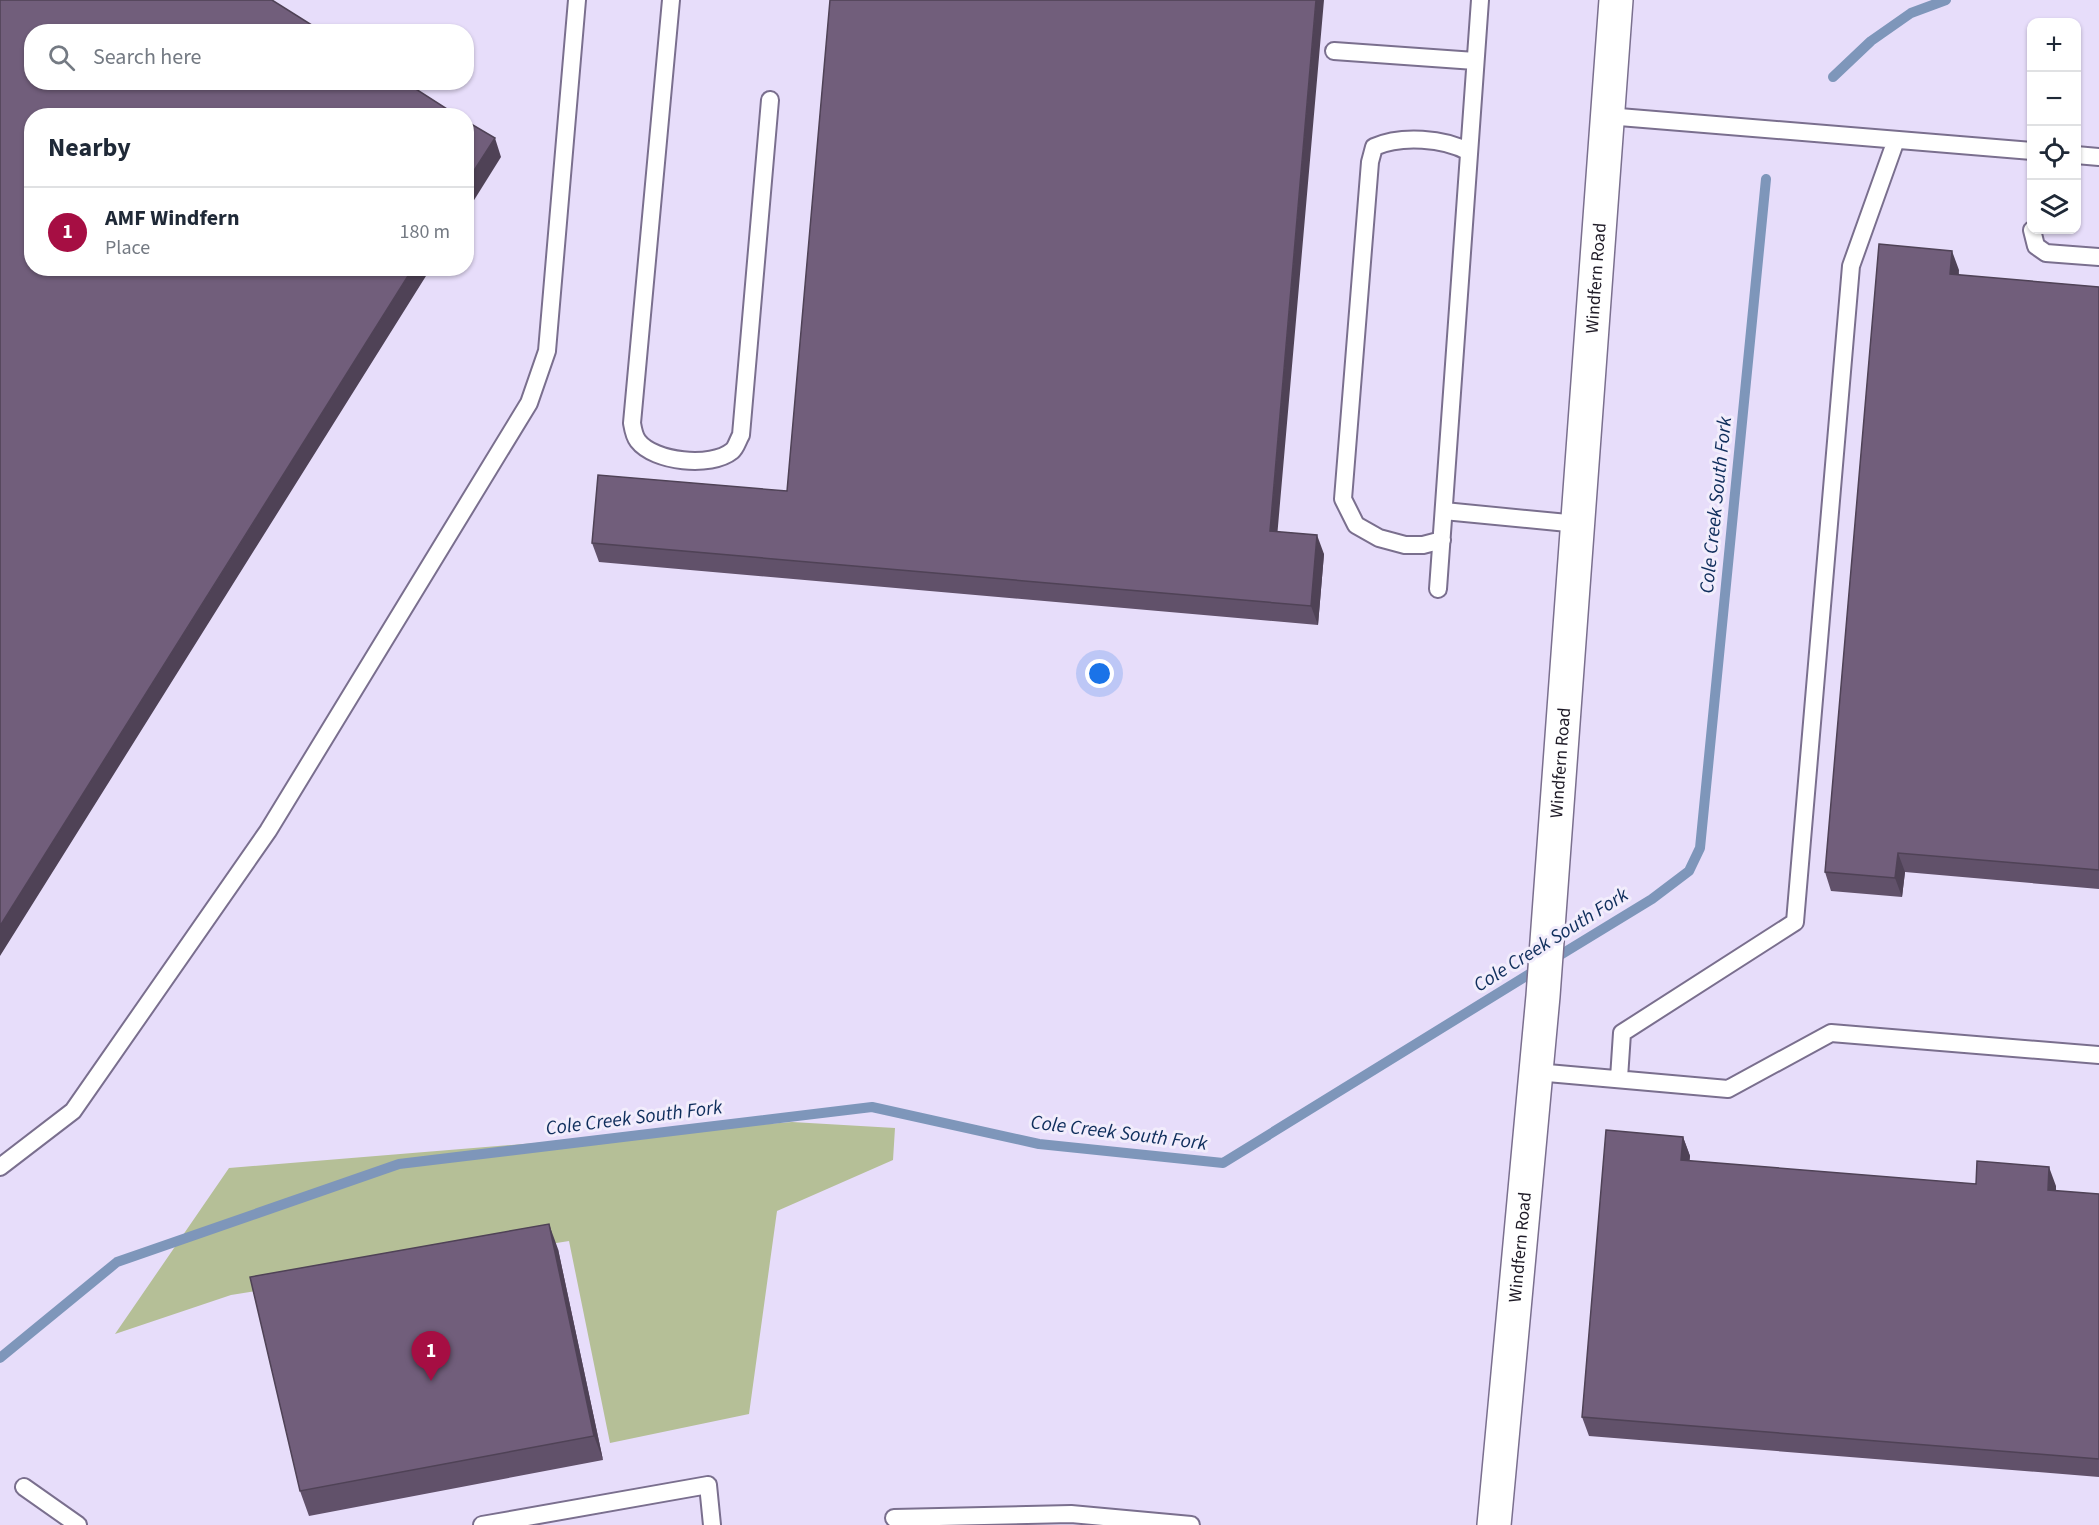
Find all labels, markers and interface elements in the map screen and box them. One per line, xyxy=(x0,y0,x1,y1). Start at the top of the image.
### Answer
map controls xyxy=(2027,18,2081,234)
button: + xyxy=(2027,18,2081,72)
search box xyxy=(24,24,474,90)
icon: search xyxy=(45,41,78,74)
text: Search here xyxy=(93,41,201,73)
button: − xyxy=(2027,72,2081,126)
button: locate xyxy=(2027,126,2081,180)
text: Nearby xyxy=(48,129,131,166)
button: layers xyxy=(2027,180,2081,234)
text: AMF Windfern xyxy=(105,202,239,234)
text: 1 xyxy=(62,218,73,246)
text: 180 m xyxy=(400,218,450,246)
street label: Windfern Road xyxy=(1579,222,1612,334)
text: Place xyxy=(105,234,150,262)
water label: Cole Creek South Fork xyxy=(1693,415,1739,595)
your location xyxy=(1085,659,1114,688)
street label: Windfern Road xyxy=(1544,707,1577,819)
water label: Cole Creek South Fork xyxy=(1468,881,1634,999)
water label: Cole Creek South Fork xyxy=(544,1093,724,1143)
water label: Cole Creek South Fork xyxy=(1029,1108,1209,1158)
street label: Windfern Road xyxy=(1502,1191,1537,1304)
pin: 1 xyxy=(412,1332,450,1381)

